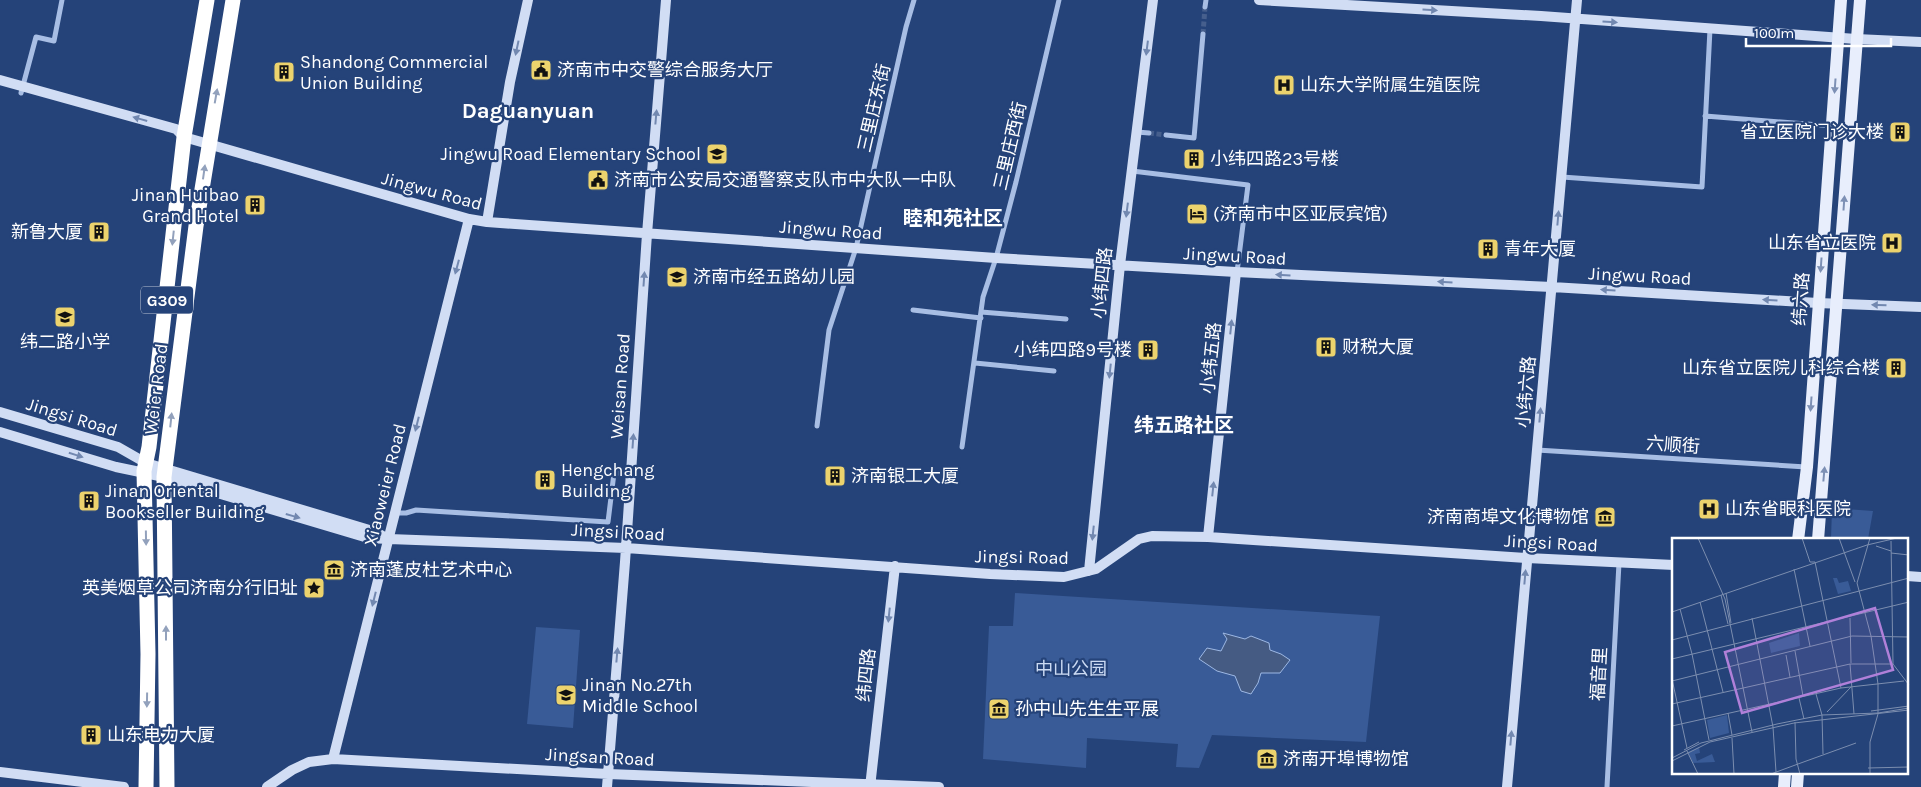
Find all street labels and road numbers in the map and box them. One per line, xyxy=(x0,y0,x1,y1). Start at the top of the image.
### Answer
street label: 三里庄东街 xyxy=(853,62,895,154)
street label: 三里庄西街 xyxy=(989,100,1031,192)
street label: Jingwu Road xyxy=(379,167,485,215)
street label: Jingwu Road xyxy=(779,215,883,245)
street label: Jingwu Road xyxy=(1183,242,1287,270)
street label: 小纬四路 xyxy=(1087,246,1117,320)
street label: Jingwu Road xyxy=(1588,262,1692,290)
street label: 纬六路 xyxy=(1788,271,1814,327)
road number: G309 xyxy=(141,286,193,314)
street label: 小纬五路 xyxy=(1196,321,1226,395)
street label: Weisan Road xyxy=(605,332,635,440)
street label: Weier Road xyxy=(140,342,172,436)
street label: 小纬六路 xyxy=(1512,355,1540,429)
street label: Jingsi Road xyxy=(24,393,120,441)
street label: Xiaoweier Road xyxy=(359,421,411,549)
street label: 六顺街 xyxy=(1645,432,1701,458)
street label: Jingsi Road xyxy=(570,519,666,545)
street label: Jingsi Road xyxy=(1503,530,1599,556)
street label: Jingsi Road xyxy=(975,545,1069,569)
street label: 福音里 xyxy=(1587,646,1611,702)
street label: 纬四路 xyxy=(852,647,880,703)
street label: Jingsan Road xyxy=(545,743,655,771)

